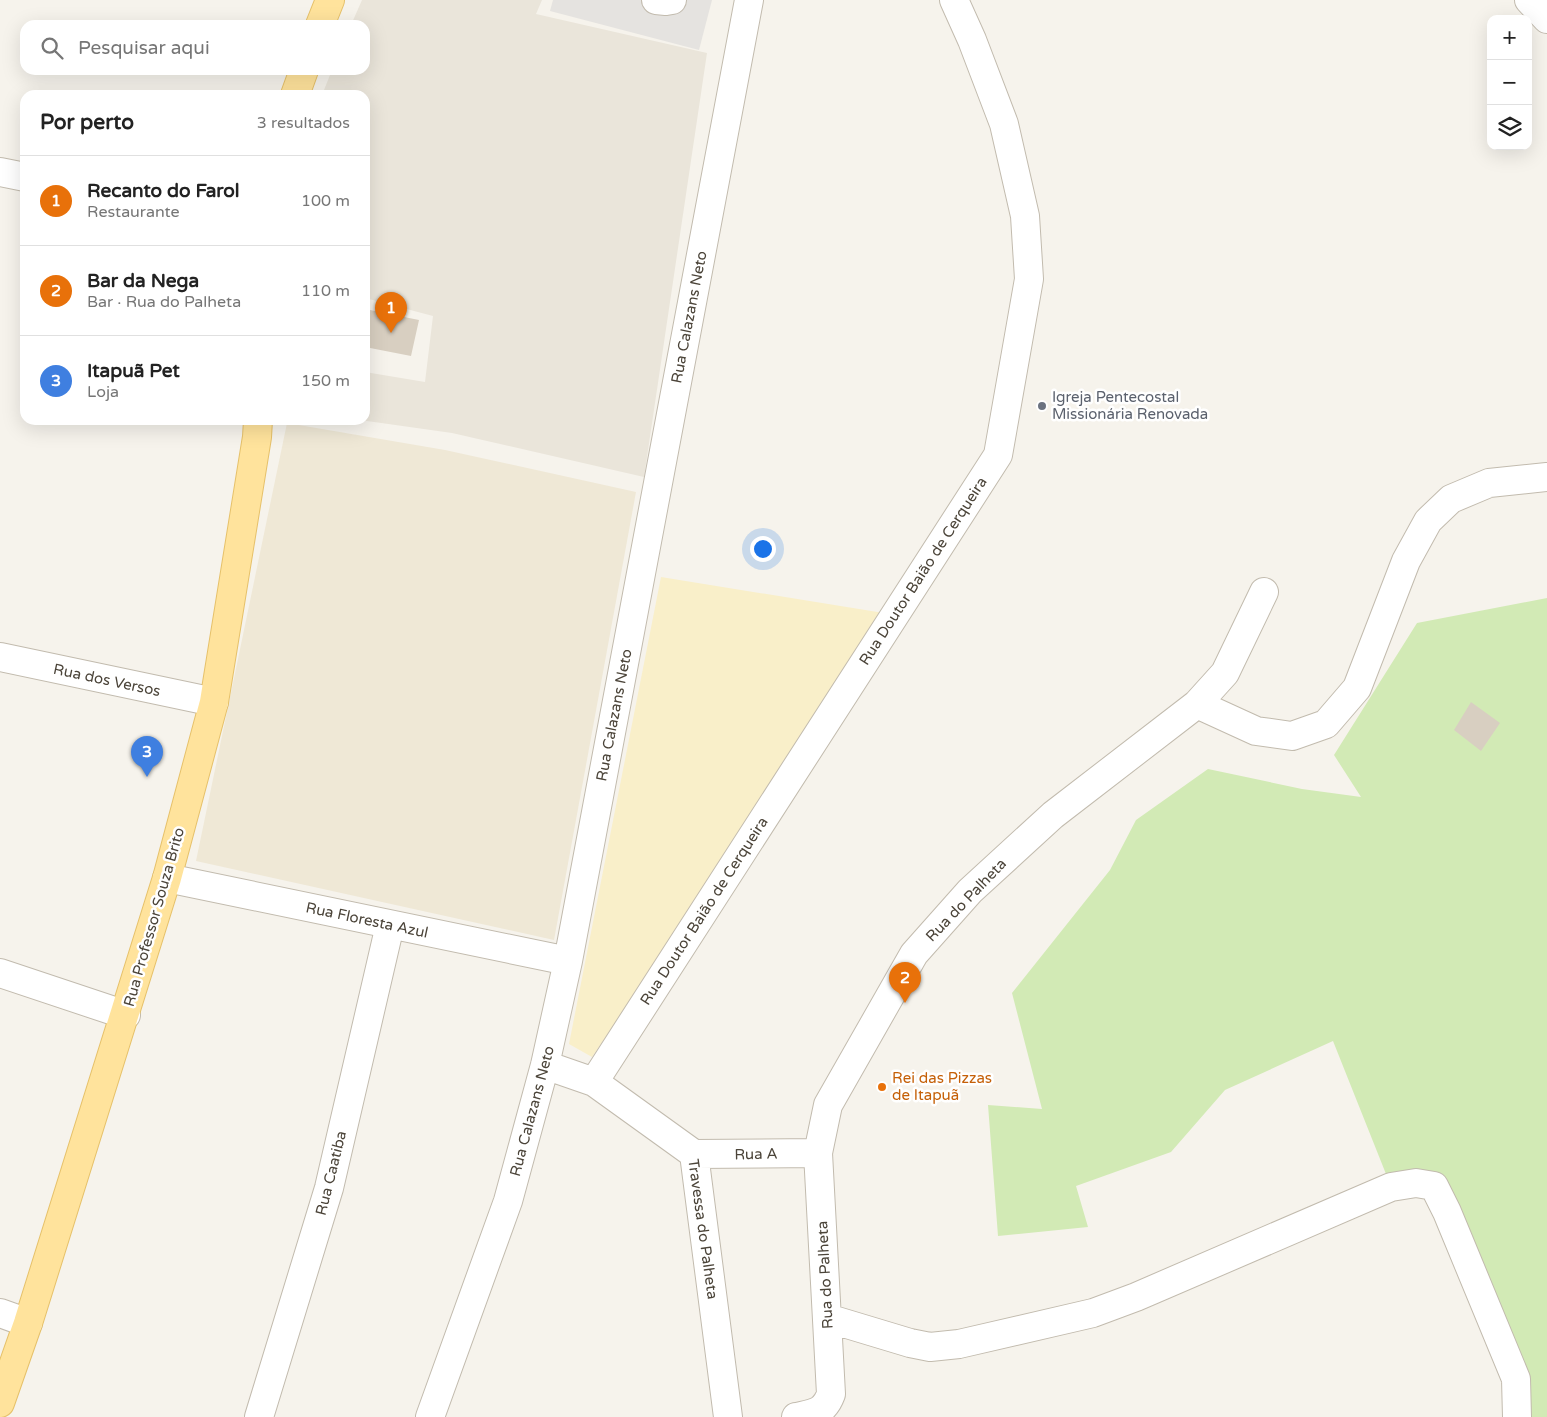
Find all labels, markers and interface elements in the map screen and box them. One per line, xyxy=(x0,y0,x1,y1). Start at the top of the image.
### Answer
map controls xyxy=(1487,15,1532,150)
button: + xyxy=(1487,15,1532,60)
search box xyxy=(20,20,370,75)
icon: search xyxy=(38,34,66,62)
text: Pesquisar aqui xyxy=(78,37,210,59)
button: − xyxy=(1487,60,1532,105)
button: layers xyxy=(1487,105,1532,150)
text: Por perto xyxy=(40,110,134,135)
text: 3 resultados xyxy=(257,113,350,133)
text: Recanto do Farol xyxy=(87,180,240,202)
text: 1 xyxy=(51,191,61,211)
text: 100 m xyxy=(301,191,350,211)
text: Restaurante xyxy=(87,202,180,222)
street label: Rua Calazans Neto xyxy=(667,249,711,385)
text: Bar da Nega xyxy=(87,270,199,292)
text: 2 xyxy=(51,281,61,301)
text: 110 m xyxy=(301,281,350,301)
text: Bar · Rua do Palheta xyxy=(87,292,241,312)
pin: 1 xyxy=(375,292,407,333)
text: Itapuã Pet xyxy=(87,360,180,382)
text: 3 xyxy=(51,371,61,391)
text: 150 m xyxy=(301,371,350,391)
text: Loja xyxy=(87,382,119,402)
place label: Igreja Pentecostal Missionária Renovada xyxy=(1052,388,1208,423)
marker: Igreja Pentecostal Missionária Renovada xyxy=(1036,400,1048,412)
street label: Rua Doutor Baião de Cerqueira xyxy=(855,473,991,669)
your location xyxy=(750,536,776,562)
street label: Rua Calazans Neto xyxy=(592,647,636,783)
street label: Rua dos Versos xyxy=(52,660,162,700)
pin: 3 xyxy=(131,736,163,777)
street label: Rua Doutor Baião de Cerqueira xyxy=(636,813,772,1009)
street label: Rua Professor Souza Brito xyxy=(120,825,188,1009)
street label: Rua do Palheta xyxy=(922,855,1010,945)
street label: Rua Floresta Azul xyxy=(304,898,430,942)
pin: 2 xyxy=(889,962,921,1003)
street label: Rua Calazans Neto xyxy=(506,1044,558,1178)
place label: Rei das Pizzas de Itapuã xyxy=(892,1069,992,1104)
marker: Rei das Pizzas de Itapuã xyxy=(876,1081,888,1093)
street label: Rua Caatiba xyxy=(312,1129,350,1217)
street label: Rua A xyxy=(734,1145,778,1163)
street label: Travessa do Palheta xyxy=(684,1158,722,1300)
street label: Rua do Palheta xyxy=(813,1220,837,1330)

